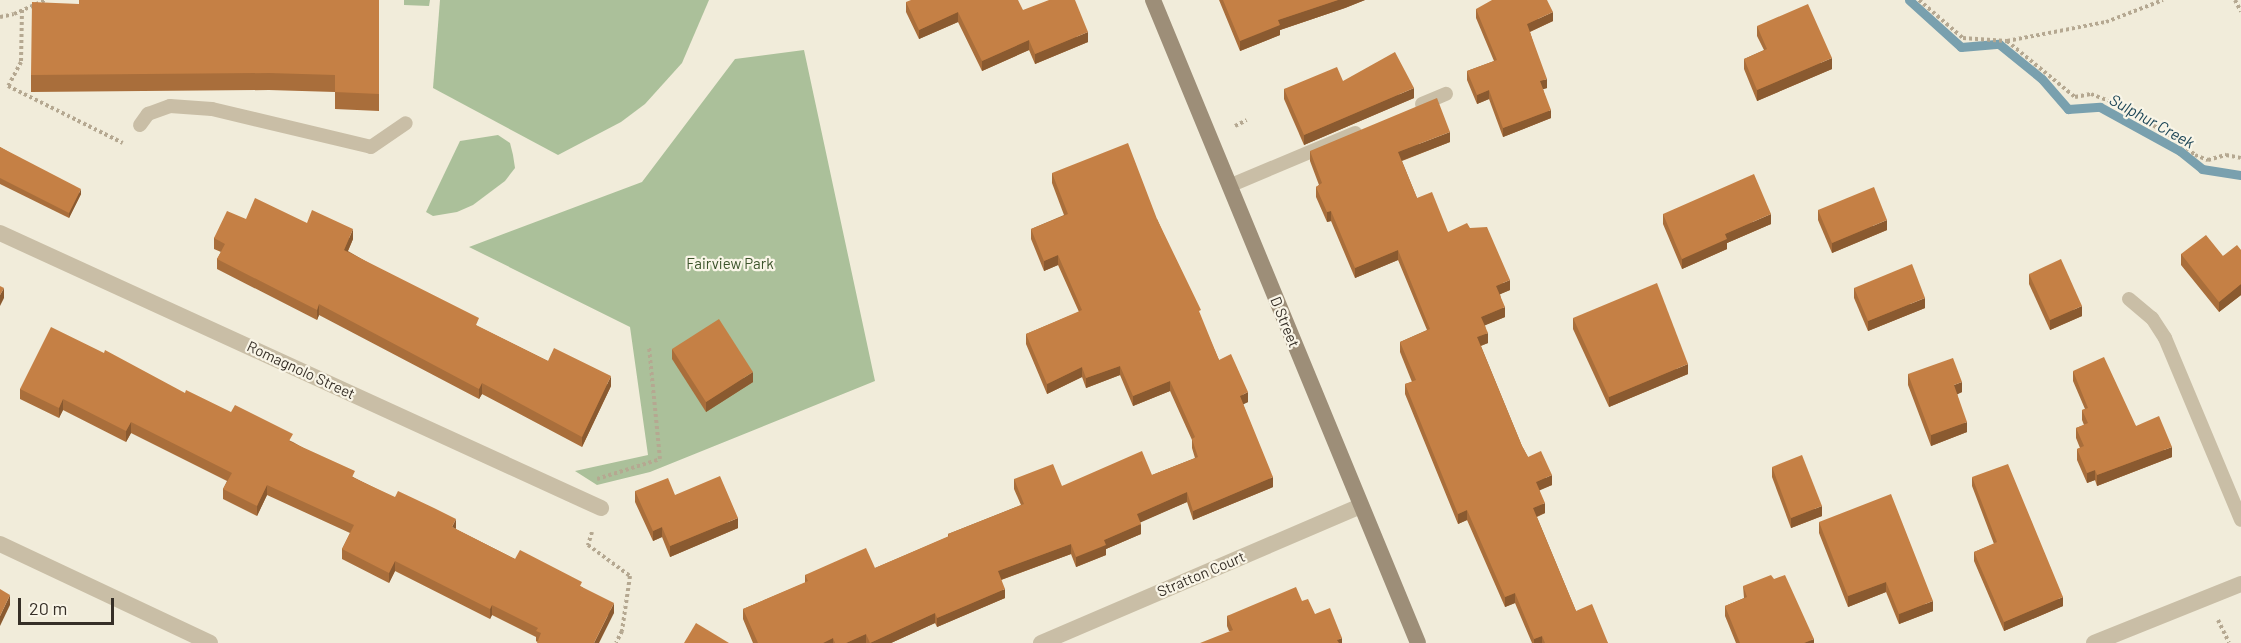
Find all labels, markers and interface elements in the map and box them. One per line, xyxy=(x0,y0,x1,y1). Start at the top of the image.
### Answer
water label: Sulphur Creek xyxy=(2106,90,2198,152)
park label: Fairview Park xyxy=(686,255,774,273)
street label: D Street xyxy=(1267,294,1303,350)
street label: Romagnolo Street xyxy=(244,337,358,403)
street label: Stratton Court xyxy=(1154,547,1248,601)
scale bar xyxy=(21,586,117,624)
text: 20 m xyxy=(29,597,67,619)

